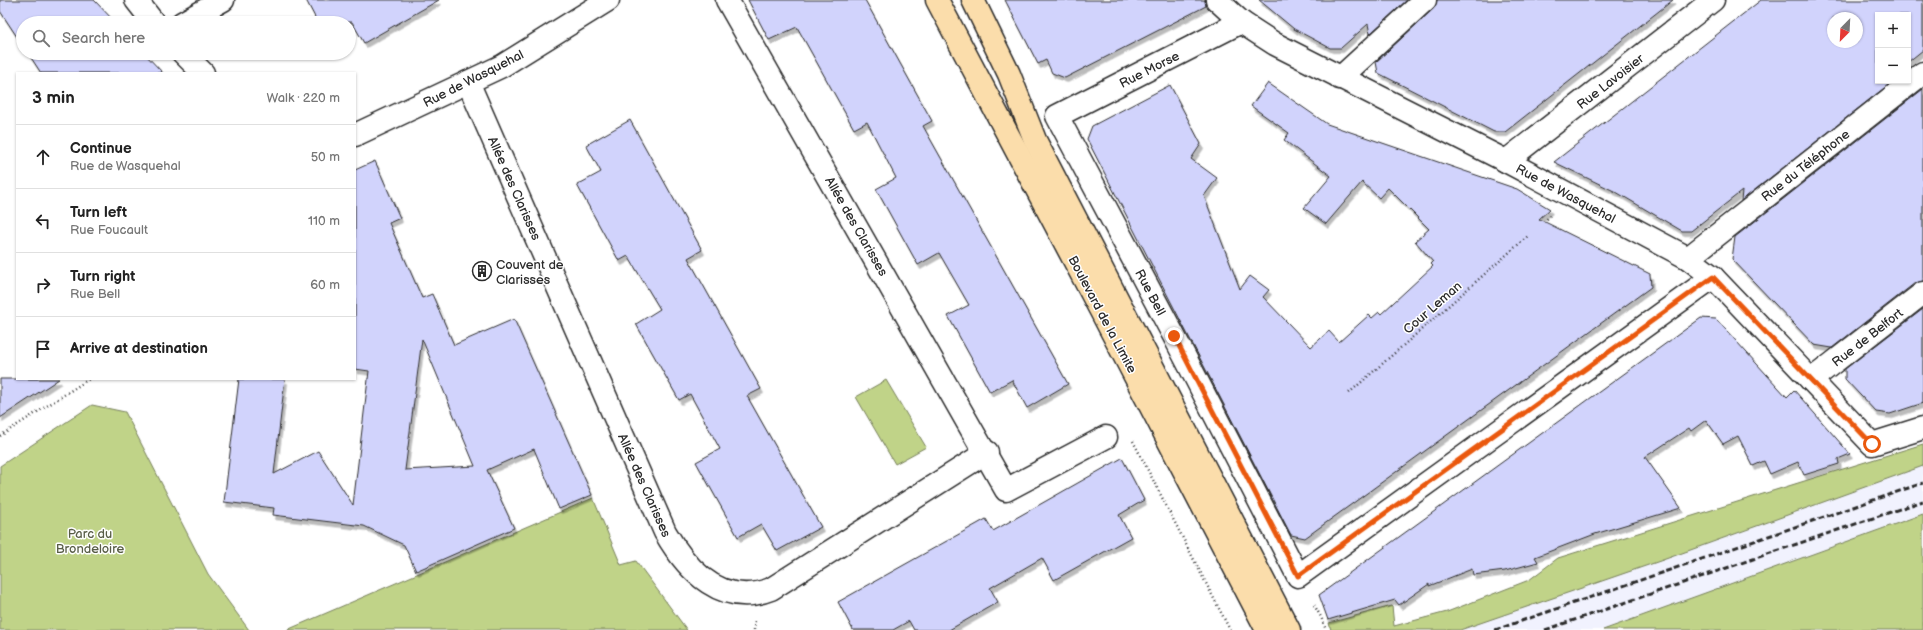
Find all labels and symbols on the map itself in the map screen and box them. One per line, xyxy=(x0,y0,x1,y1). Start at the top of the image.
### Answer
north arrow xyxy=(1827,12,1863,48)
street label: Rue de Wasquehal xyxy=(420,47,527,111)
street label: Rue Morse xyxy=(1117,48,1182,92)
street label: Rue Lavoisier xyxy=(1574,51,1648,113)
street label: Rue du Téléphone xyxy=(1758,126,1853,205)
street label: Allée des Clarisses xyxy=(484,134,544,243)
street label: Rue de Wasquehal xyxy=(1513,161,1618,227)
street label: Allée des Clarisses xyxy=(821,174,891,279)
street label: Boulevard de la Limite xyxy=(1064,253,1140,376)
place label: Couvent de Clarisses xyxy=(496,257,564,288)
building icon: Couvent de Clarisses xyxy=(471,260,493,282)
street label: Rue Bell xyxy=(1131,267,1169,318)
street label: Cour Leman xyxy=(1400,278,1465,337)
street label: Rue de Belfort xyxy=(1829,305,1906,370)
route end xyxy=(1165,327,1183,345)
street label: Allée des Clarisses xyxy=(614,431,674,540)
route start xyxy=(1863,435,1881,453)
park label: Parc du Brondeloire xyxy=(56,526,125,557)

